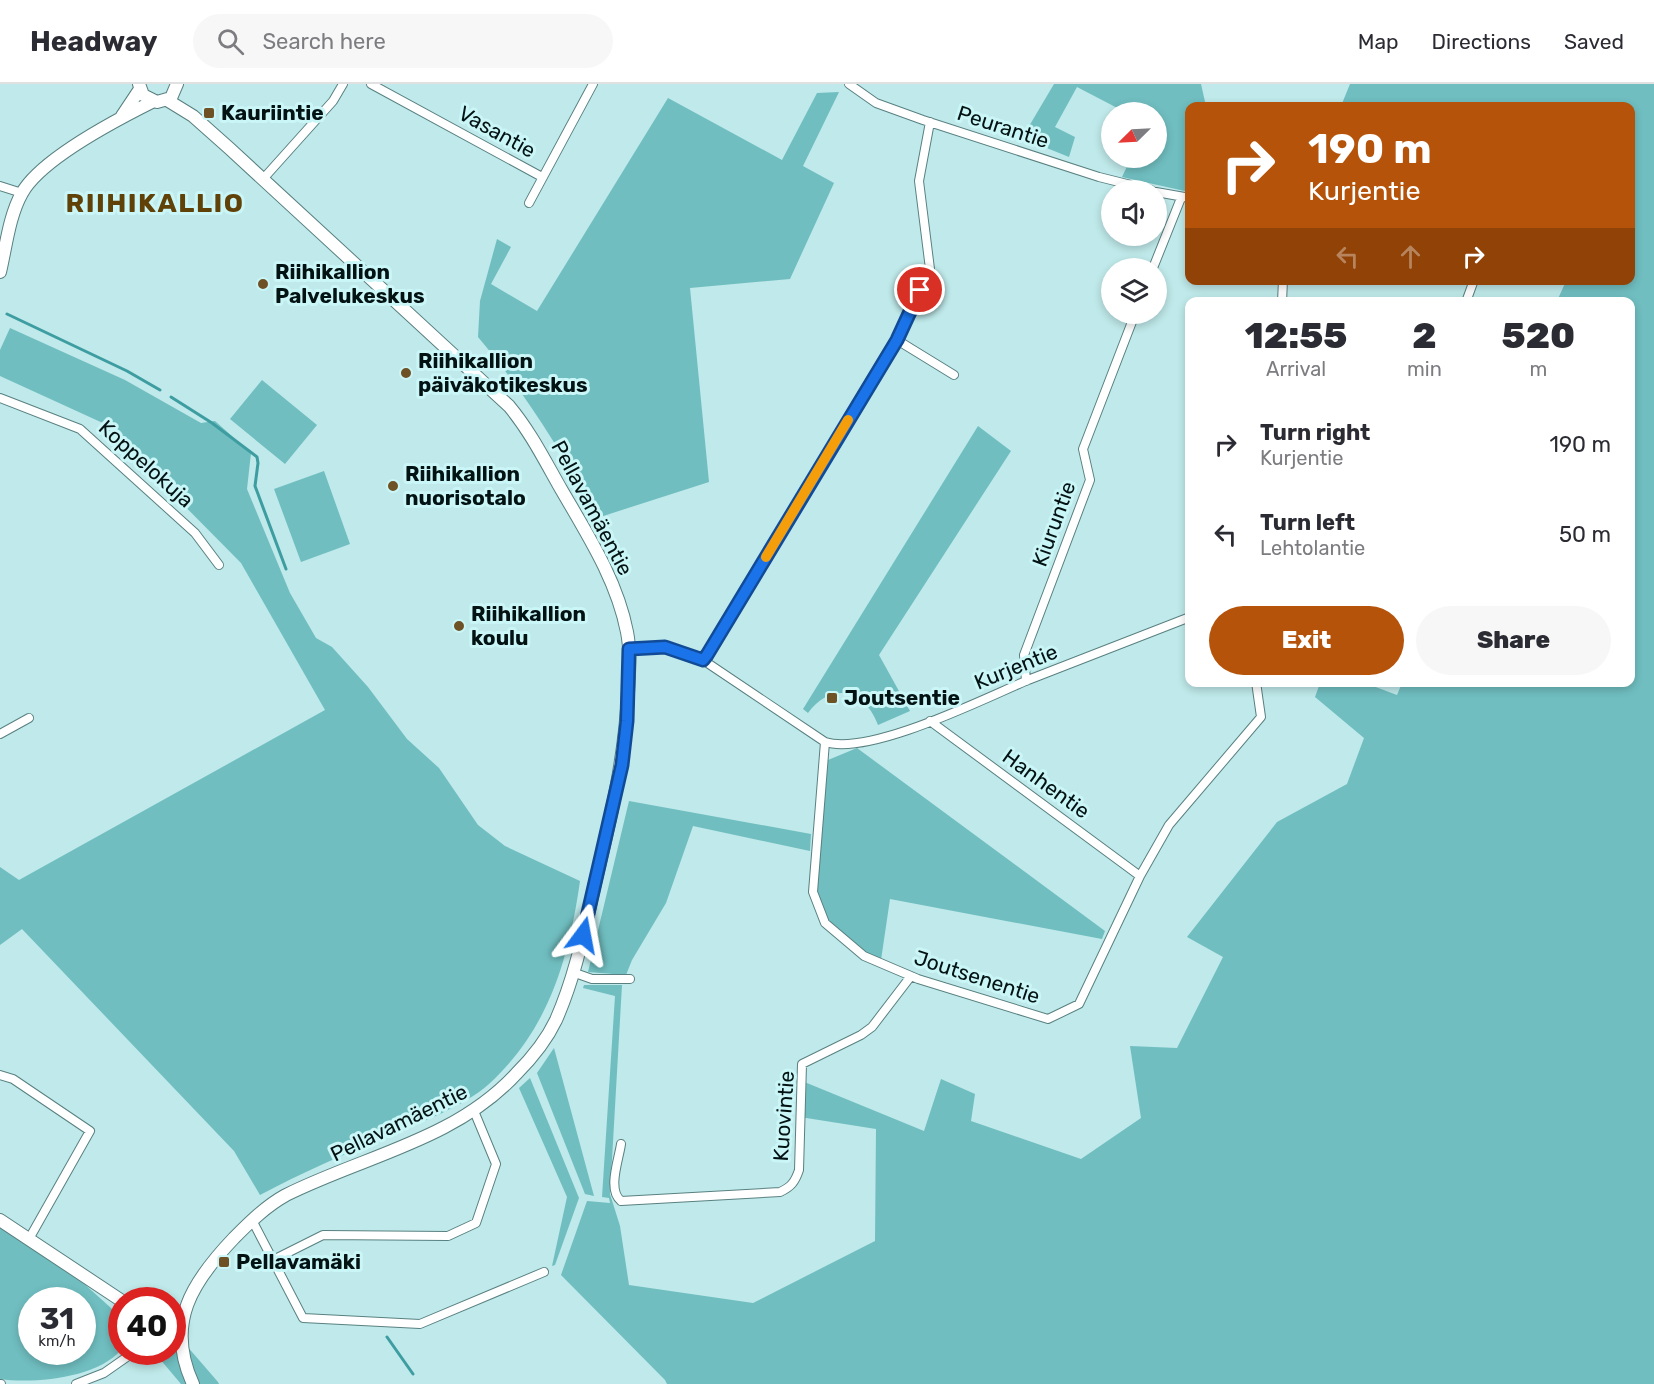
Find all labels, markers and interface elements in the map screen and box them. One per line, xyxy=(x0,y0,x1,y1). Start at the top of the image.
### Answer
search box xyxy=(193,14,613,68)
text: Headway xyxy=(30,25,157,58)
icon: search xyxy=(214,25,247,58)
text: Search here xyxy=(262,28,386,55)
text: Map xyxy=(1358,29,1399,54)
text: Directions xyxy=(1432,29,1531,54)
text: Saved xyxy=(1564,29,1624,54)
place label: Kauriintie xyxy=(221,100,324,125)
street label: Vasantie xyxy=(454,100,540,163)
street label: Peurantie xyxy=(954,100,1052,153)
north arrow xyxy=(1101,102,1167,168)
map controls xyxy=(1101,102,1167,324)
marker: Kauriintie xyxy=(202,106,216,120)
text: 190 m xyxy=(1308,124,1432,174)
icon: right xyxy=(1209,126,1287,204)
text: Kurjentie xyxy=(1308,175,1421,207)
button: sound xyxy=(1101,180,1167,246)
district label: RIIHIKALLIO xyxy=(66,187,244,219)
icon: left xyxy=(1331,240,1364,273)
icon: ahead xyxy=(1394,240,1427,273)
icon: right xyxy=(1457,240,1490,273)
button: layers xyxy=(1101,258,1167,324)
place label: Riihikallion Palvelukeskus xyxy=(275,259,425,308)
pin xyxy=(894,264,945,315)
icon: arrive xyxy=(903,273,936,306)
marker: Riihikallion Palvelukeskus xyxy=(256,277,270,291)
text: 12:55 xyxy=(1245,314,1347,357)
text: 2 xyxy=(1412,314,1437,357)
text: 520 xyxy=(1502,314,1575,357)
place label: Riihikallion päiväkotikeskus xyxy=(418,348,588,397)
text: Arrival xyxy=(1266,357,1326,381)
text: min xyxy=(1407,357,1442,381)
text: m xyxy=(1530,357,1547,381)
marker: Riihikallion päiväkotikeskus xyxy=(399,366,413,380)
street label: Koppelokuja xyxy=(94,415,199,513)
text: Turn right xyxy=(1260,419,1370,446)
icon: right xyxy=(1209,428,1242,461)
text: 190 m xyxy=(1550,431,1611,458)
street label: Pellavamäentie xyxy=(546,436,638,579)
text: Kurjentie xyxy=(1260,446,1343,470)
place label: Riihikallion nuorisotalo xyxy=(405,461,526,510)
street label: Kiuruntie xyxy=(1027,478,1080,570)
marker: Riihikallion nuorisotalo xyxy=(386,479,400,493)
text: Turn left xyxy=(1260,509,1355,536)
icon: left xyxy=(1209,518,1242,551)
text: 50 m xyxy=(1559,521,1611,548)
text: Lehtolantie xyxy=(1260,536,1365,560)
place label: Riihikallion koulu xyxy=(471,601,586,650)
button: Exit xyxy=(1209,606,1404,675)
button: Share xyxy=(1416,606,1611,675)
marker: Riihikallion koulu xyxy=(452,619,466,633)
street label: Kurjentie xyxy=(971,639,1061,695)
place label: Joutsentie xyxy=(844,685,960,710)
marker: Joutsentie xyxy=(825,691,839,705)
street label: Hanhentie xyxy=(998,744,1095,824)
position arrow xyxy=(551,903,615,967)
street label: Joutsenentie xyxy=(911,944,1043,1009)
street label: Kuovintie xyxy=(768,1070,799,1162)
street label: Pellavamäentie xyxy=(326,1079,471,1166)
place label: Pellavamäki xyxy=(236,1249,361,1274)
marker: Pellavamäki xyxy=(217,1255,231,1269)
speed limit sign: 40 xyxy=(108,1287,186,1365)
text: 31 xyxy=(40,1301,74,1337)
text: km/h xyxy=(38,1332,76,1350)

